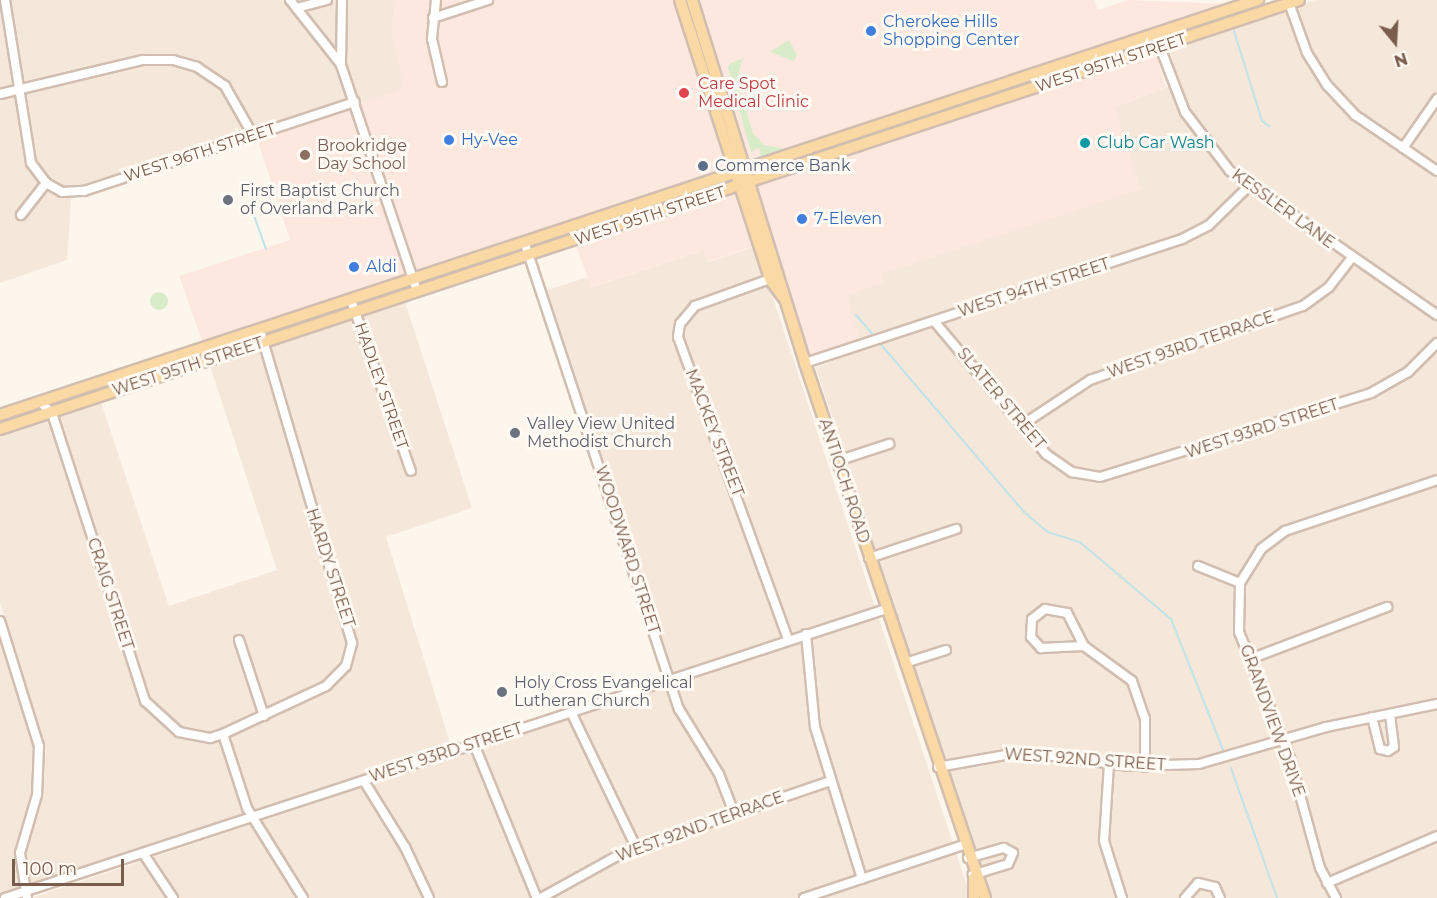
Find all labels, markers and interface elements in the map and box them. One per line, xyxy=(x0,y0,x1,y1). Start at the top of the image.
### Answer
place label: Cherokee Hills Shopping Center xyxy=(883,12,1019,50)
north arrow xyxy=(1365,12,1425,72)
marker: Cherokee Hills Shopping Center xyxy=(864,24,878,38)
street label: WEST 95TH STREET xyxy=(1033,30,1189,96)
text: N xyxy=(1392,49,1410,71)
place label: Care Spot Medical Clinic xyxy=(698,74,809,112)
marker: Care Spot Medical Clinic xyxy=(675,84,693,102)
street label: WEST 96TH STREET xyxy=(122,119,278,187)
place label: Hy-Vee xyxy=(461,130,518,150)
marker: Hy-Vee xyxy=(442,133,456,147)
place label: Club Car Wash xyxy=(1097,133,1215,153)
place label: Brookridge Day School xyxy=(317,136,407,174)
marker: Club Car Wash xyxy=(1078,136,1092,150)
marker: Brookridge Day School xyxy=(298,148,312,162)
place label: Commerce Bank xyxy=(715,156,850,176)
marker: Commerce Bank xyxy=(696,159,710,173)
street label: KESSLER LANE xyxy=(1228,165,1338,253)
place label: First Baptist Church of Overland Park xyxy=(240,181,400,219)
street label: WEST 95TH STREET xyxy=(572,183,728,249)
marker: First Baptist Church of Overland Park xyxy=(221,193,235,207)
place label: 7-Eleven xyxy=(814,209,882,229)
marker: 7-Eleven xyxy=(795,212,809,226)
street label: WEST 94TH STREET xyxy=(956,254,1112,322)
place label: Aldi xyxy=(366,257,397,277)
marker: Aldi xyxy=(347,260,361,274)
street label: WEST 93RD TERRACE xyxy=(1105,307,1277,383)
street label: HADLEY STREET xyxy=(350,320,412,452)
street label: WEST 95TH STREET xyxy=(110,334,266,400)
street label: SLATER STREET xyxy=(953,344,1049,454)
street label: MACKEY STREET xyxy=(681,366,747,500)
street label: WEST 93RD STREET xyxy=(1183,395,1341,463)
place label: Valley View United Methodist Church xyxy=(527,414,675,452)
street label: ANTIOCH ROAD xyxy=(815,416,873,546)
marker: Valley View United Methodist Church xyxy=(508,426,522,440)
street label: WOODWARD STREET xyxy=(591,463,663,637)
street label: HARDY STREET xyxy=(302,506,358,630)
street label: CRAIG STREET xyxy=(83,535,137,653)
street label: GRANDVIEW DRIVE xyxy=(1236,642,1308,800)
place label: Holy Cross Evangelical Lutheran Church xyxy=(514,673,693,711)
marker: Holy Cross Evangelical Lutheran Church xyxy=(495,685,509,699)
street label: WEST 93RD STREET xyxy=(367,719,525,787)
street label: WEST 92ND STREET xyxy=(1004,745,1166,775)
street label: WEST 92ND TERRACE xyxy=(614,788,786,866)
scale bar xyxy=(15,847,128,885)
text: 100 m xyxy=(23,858,77,880)

